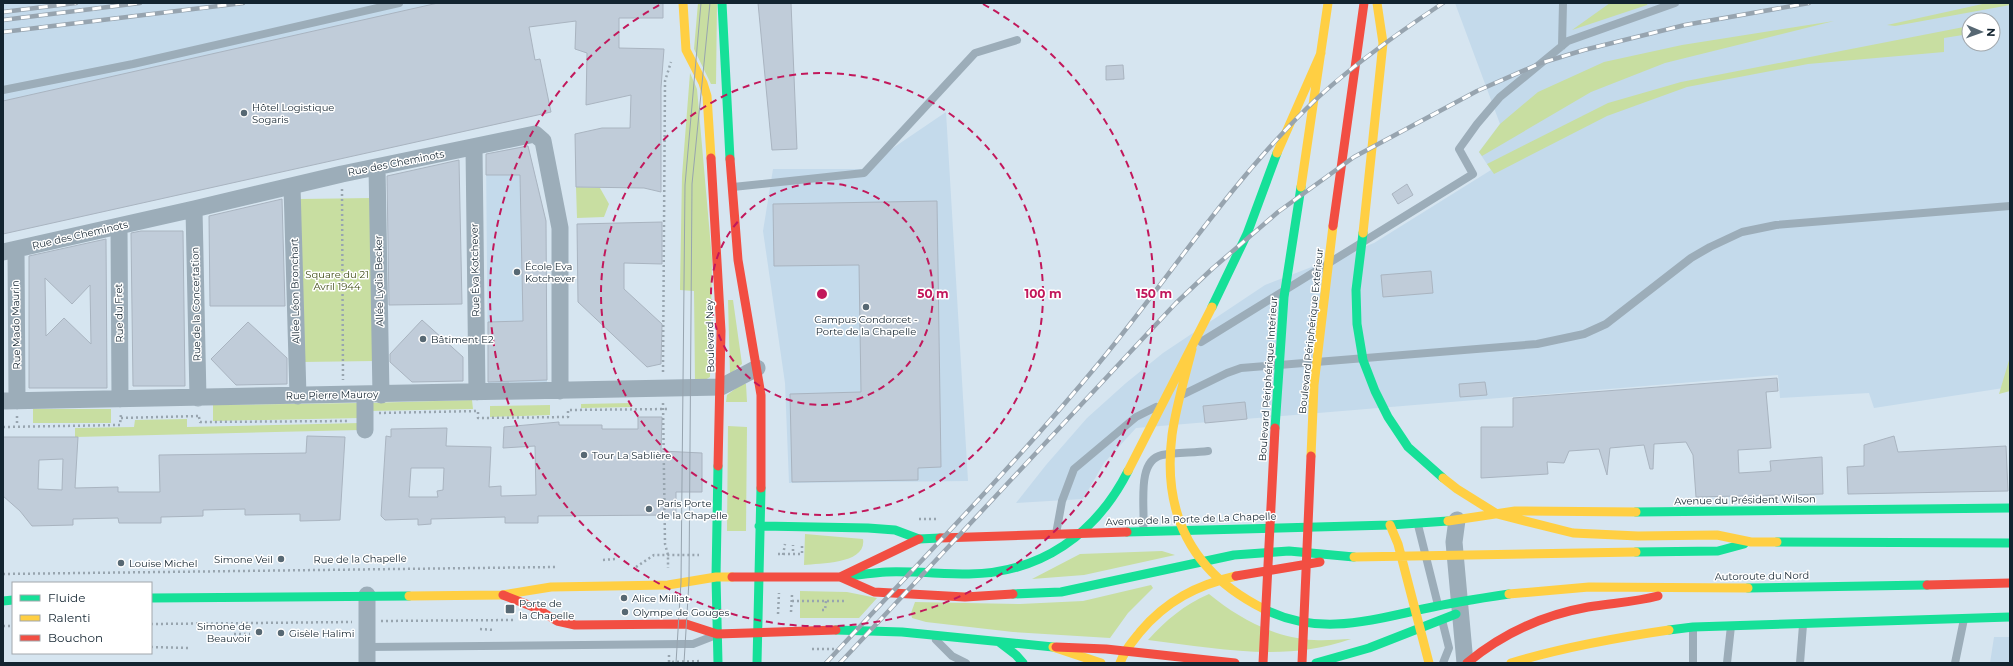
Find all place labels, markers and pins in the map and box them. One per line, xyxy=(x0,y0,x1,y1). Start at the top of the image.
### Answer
place label: Hôtel Logistique Sogaris xyxy=(252,101,334,126)
marker: Hôtel Logistique Sogaris xyxy=(239,108,249,118)
place label: École Eva Kotchever xyxy=(525,260,576,285)
marker: École Eva Kotchever xyxy=(512,267,522,277)
centre of rings xyxy=(815,287,829,301)
marker: Campus Condorcet - Porte de la Chapelle xyxy=(861,302,871,312)
place label: Campus Condorcet - Porte de la Chapelle xyxy=(814,313,918,338)
place label: Bâtiment E2 xyxy=(431,333,494,346)
marker: Bâtiment E2 xyxy=(418,334,428,344)
place label: Tour La Sablière xyxy=(592,449,671,462)
marker: Tour La Sablière xyxy=(579,450,589,460)
place label: Paris Porte de la Chapelle xyxy=(657,497,728,522)
marker: Paris Porte de la Chapelle xyxy=(644,504,654,514)
place label: Simone Veil xyxy=(214,553,273,566)
marker: Simone Veil xyxy=(276,554,286,564)
place label: Louise Michel xyxy=(129,557,197,570)
marker: Louise Michel xyxy=(116,558,126,568)
place label: Alice Milliat xyxy=(632,592,689,605)
marker: Alice Milliat xyxy=(619,593,629,603)
place label: Porte de la Chapelle xyxy=(519,597,574,622)
marker: Porte de la Chapelle xyxy=(504,603,516,615)
place label: Olympe de Gouges xyxy=(633,606,730,619)
marker: Olympe de Gouges xyxy=(620,607,630,617)
place label: Simone de Beauvoir xyxy=(197,620,251,645)
marker: Simone de Beauvoir xyxy=(254,627,264,637)
place label: Gisèle Halimi xyxy=(289,627,354,640)
marker: Gisèle Halimi xyxy=(276,628,286,638)

